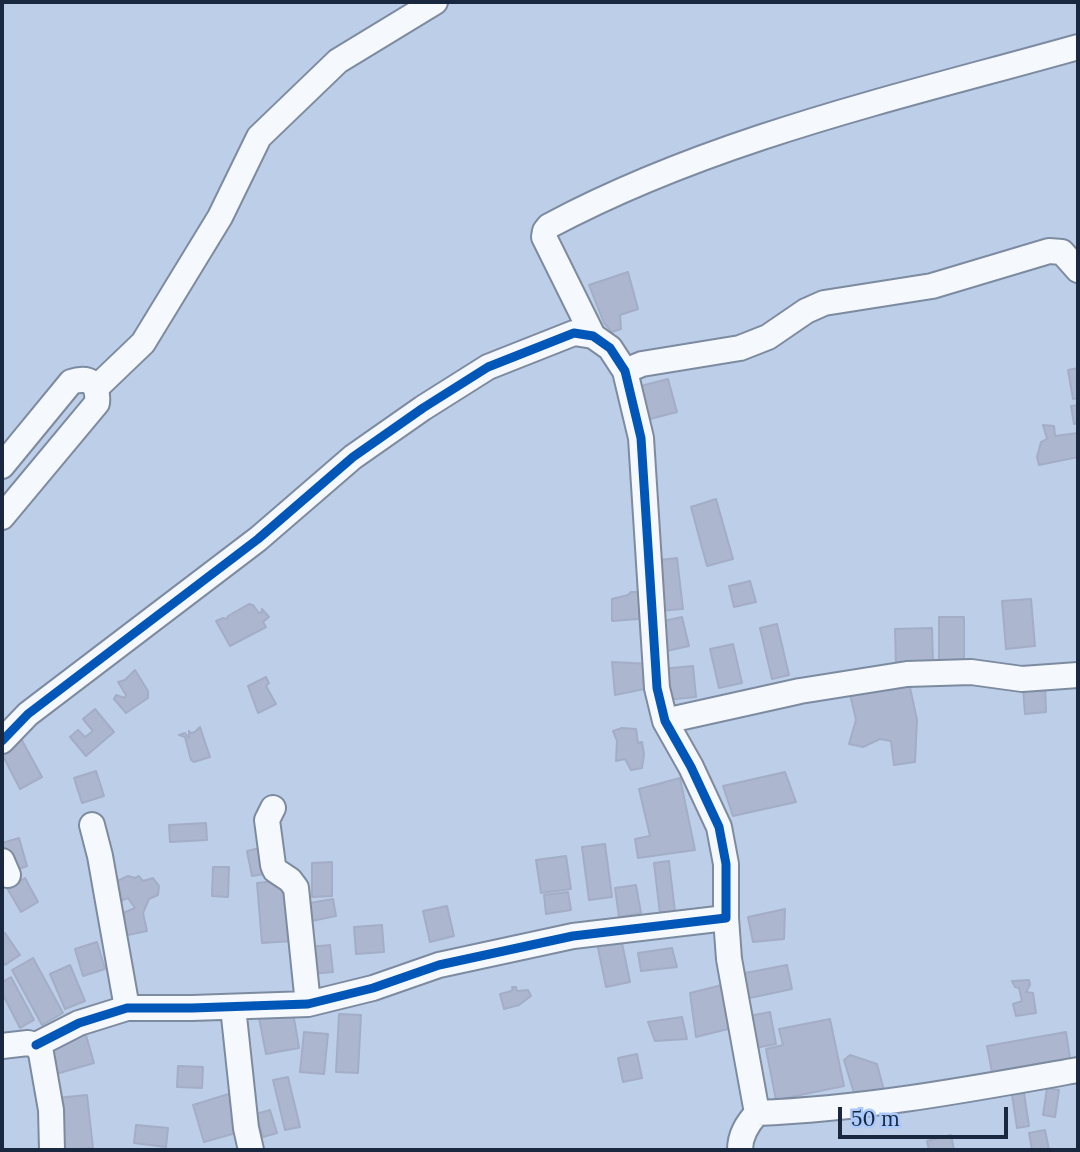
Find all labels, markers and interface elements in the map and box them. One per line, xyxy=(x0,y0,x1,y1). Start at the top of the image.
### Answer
scale bar xyxy=(842,1092,1012,1136)
text: 50 m xyxy=(851,1105,900,1132)

